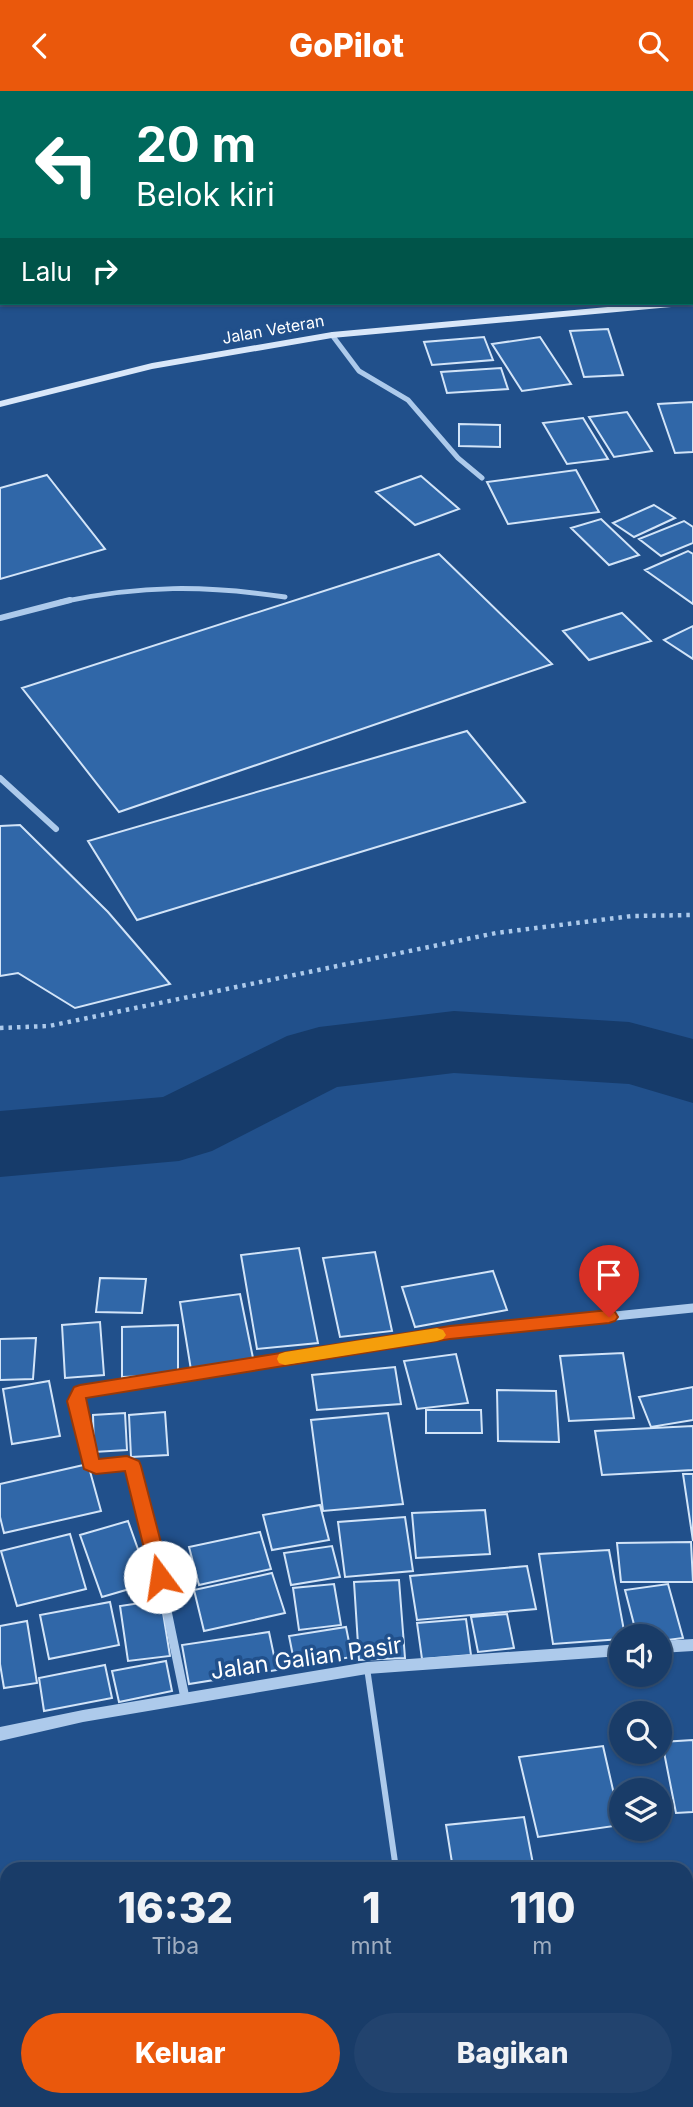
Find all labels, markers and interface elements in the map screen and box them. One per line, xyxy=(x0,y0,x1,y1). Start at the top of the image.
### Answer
text: GoPilot xyxy=(289,26,404,65)
icon: back xyxy=(21,27,59,65)
icon: search xyxy=(634,27,672,65)
text: 20 m xyxy=(136,115,256,174)
icon: left xyxy=(21,119,112,210)
text: Belok kiri xyxy=(136,175,275,214)
icon: right xyxy=(86,252,124,290)
text: Lalu xyxy=(21,256,72,287)
street label: Jalan Veteran xyxy=(220,310,326,348)
pin xyxy=(579,1245,639,1317)
icon: arrive xyxy=(590,1256,628,1294)
position arrow xyxy=(123,1540,197,1614)
map controls xyxy=(609,1624,672,1841)
button: sound xyxy=(609,1624,672,1687)
street label: Jalan Galian Pasir xyxy=(209,1631,404,1685)
button: search xyxy=(609,1701,672,1764)
button: layers xyxy=(609,1778,672,1841)
text: 16:32 xyxy=(118,1882,233,1933)
text: 1 xyxy=(362,1882,380,1933)
text: 110 xyxy=(509,1882,575,1933)
text: Tiba xyxy=(151,1932,199,1960)
text: mnt xyxy=(351,1932,392,1960)
text: m xyxy=(532,1932,552,1960)
button: Keluar xyxy=(21,2013,340,2093)
button: Bagikan xyxy=(354,2013,672,2093)

